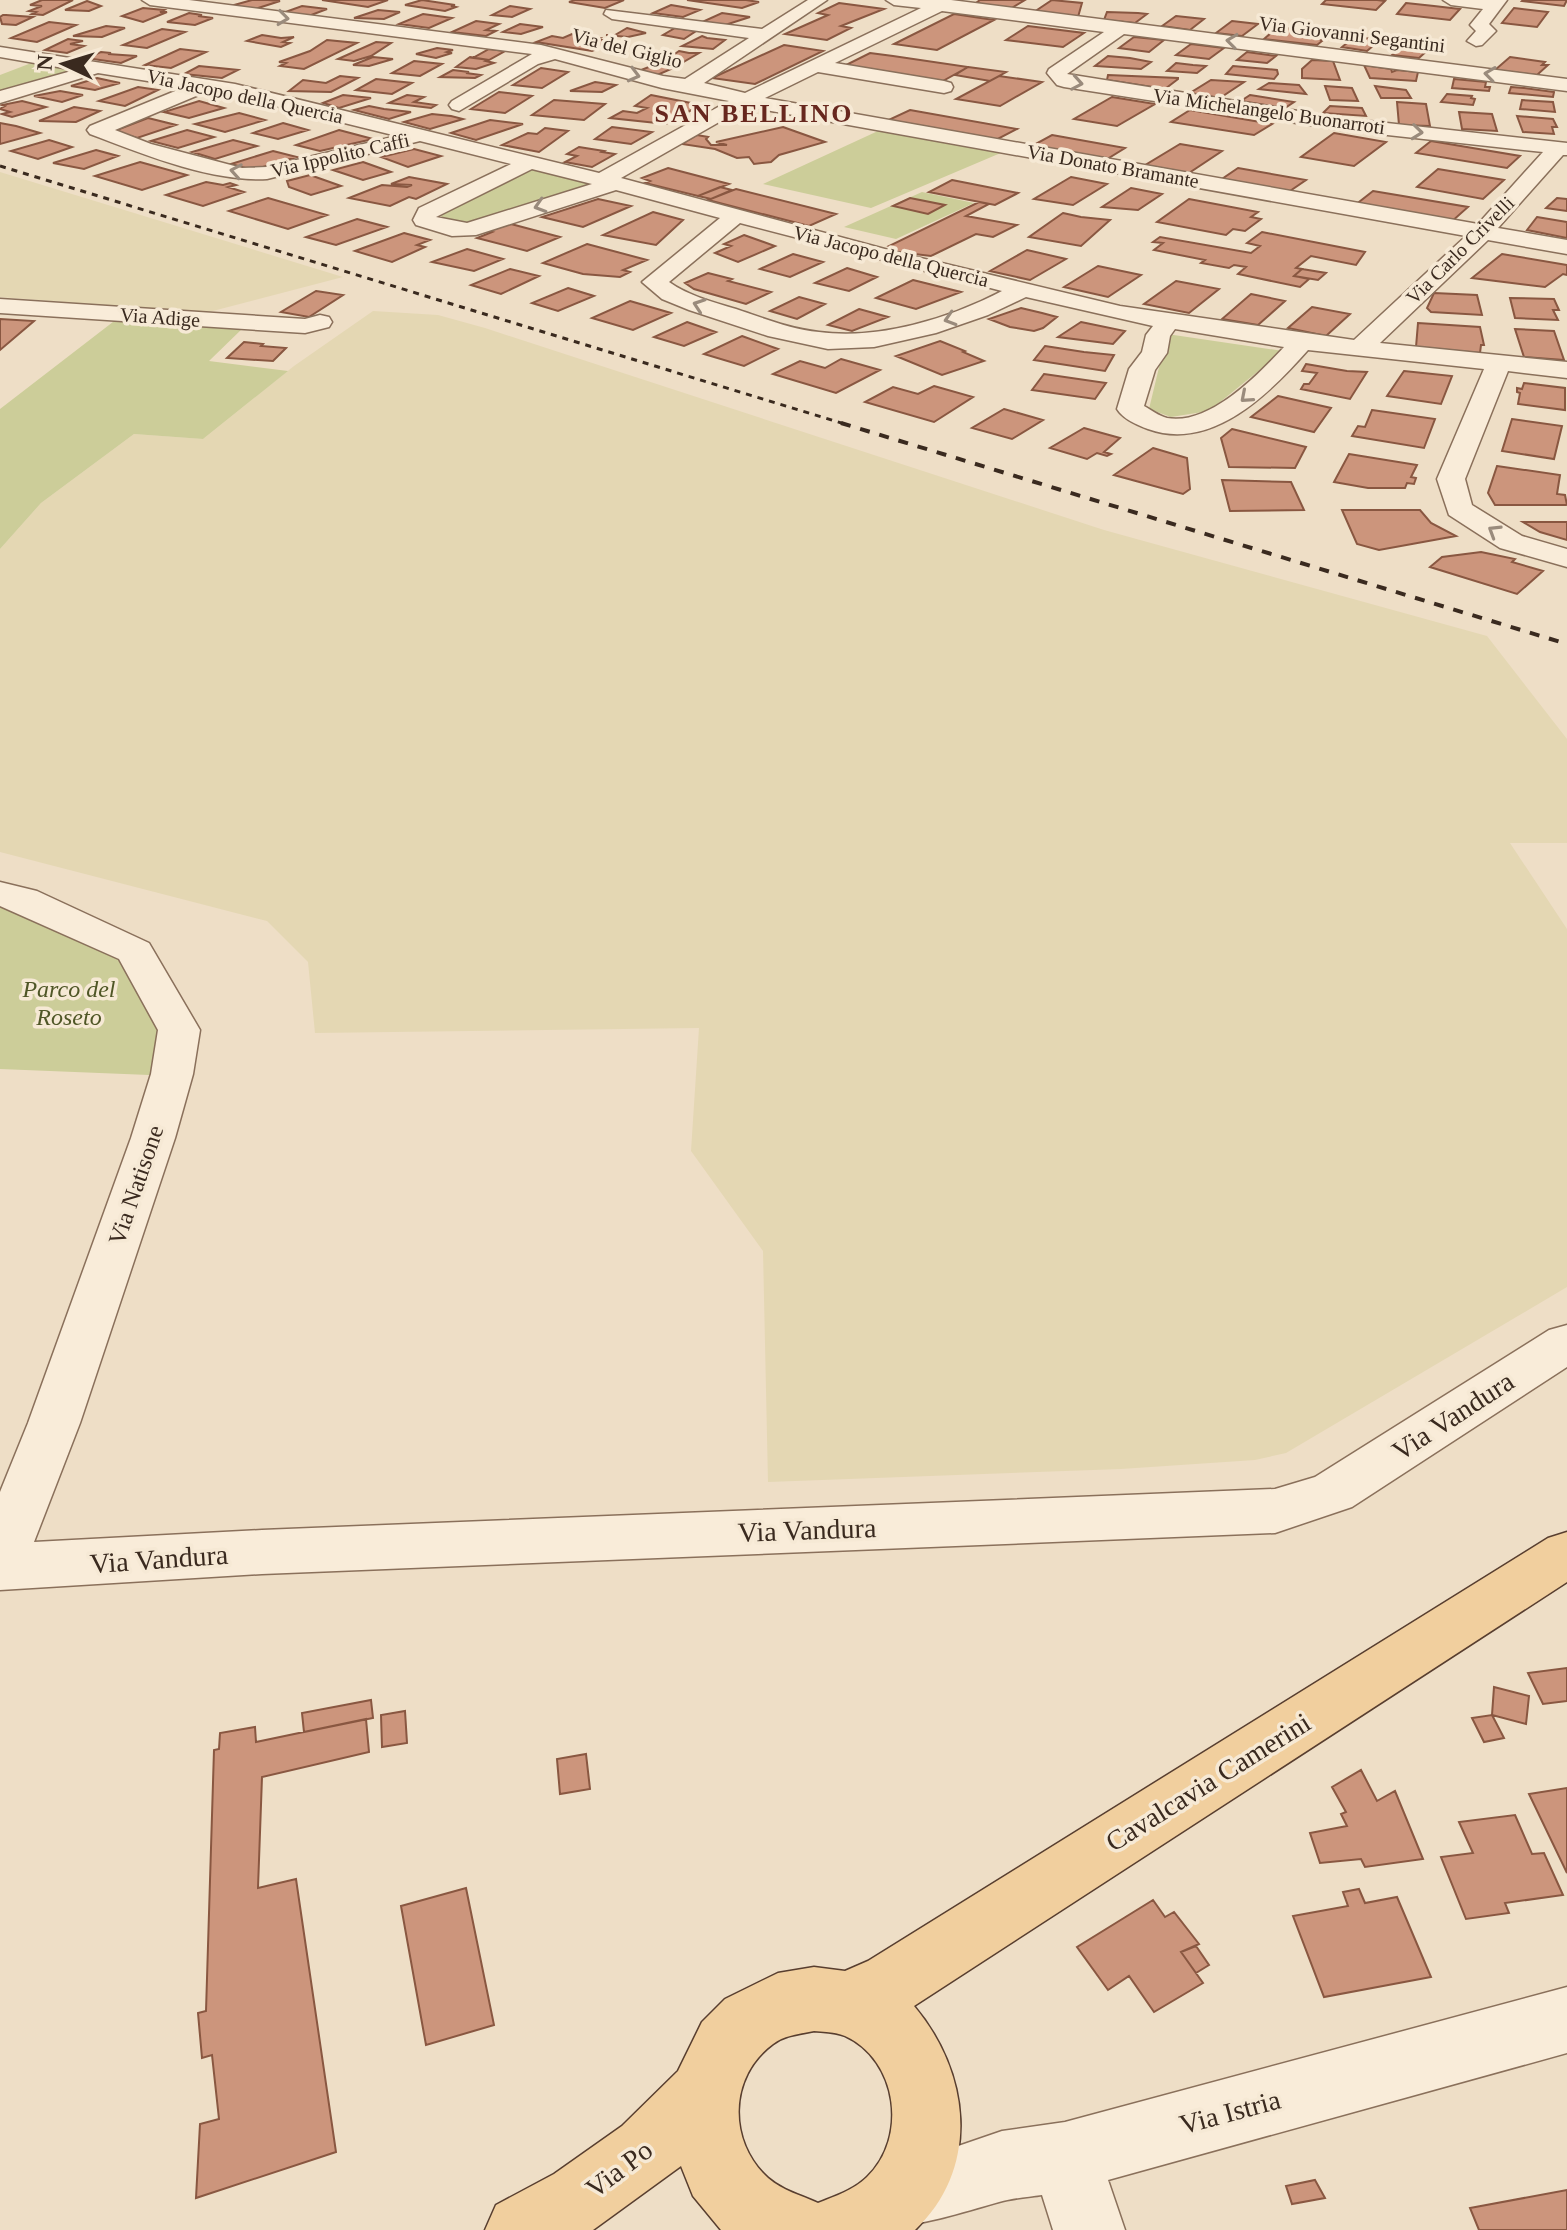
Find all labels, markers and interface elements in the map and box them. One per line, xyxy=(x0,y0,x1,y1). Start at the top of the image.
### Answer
one-way arrow xyxy=(277,9,290,26)
street label: Via Giovanni Segantini xyxy=(1257,12,1447,57)
north arrow xyxy=(24,24,104,104)
street label: Via del Giglio xyxy=(569,24,685,73)
one-way arrow xyxy=(1225,33,1239,50)
text: N xyxy=(32,54,58,71)
street label: Via Jacopo della Quercia xyxy=(145,64,345,129)
one-way arrow xyxy=(627,66,641,83)
one-way arrow xyxy=(1483,66,1497,83)
one-way arrow xyxy=(1070,73,1084,90)
street label: Via Michelangelo Buonarroti xyxy=(1151,84,1387,139)
district label: SAN BELLINO xyxy=(655,99,854,128)
one-way arrow xyxy=(1411,124,1424,141)
street label: Via Ippolito Caffi xyxy=(268,128,412,183)
street label: Via Donato Bramante xyxy=(1025,140,1201,192)
one-way arrow xyxy=(230,164,243,181)
street label: Via Carlo Crivelli xyxy=(1402,191,1519,308)
one-way arrow xyxy=(534,197,548,213)
street label: Via Jacopo della Quercia xyxy=(791,221,991,292)
one-way arrow xyxy=(692,299,706,315)
street label: Via Adige xyxy=(119,303,201,332)
one-way arrow xyxy=(944,310,958,326)
one-way arrow xyxy=(1240,387,1255,402)
one-way arrow xyxy=(1489,526,1503,541)
park label: Parco del Roseto xyxy=(21,976,116,1030)
street label: Via Natisone xyxy=(103,1122,169,1248)
street label: Via Vandura xyxy=(1386,1365,1520,1467)
street label: Via Vandura xyxy=(737,1512,877,1548)
street label: Via Vandura xyxy=(89,1539,230,1579)
street label: Cavalcavia Camerini xyxy=(1100,1706,1316,1858)
street label: Via Istria xyxy=(1176,2084,1284,2140)
street label: Via Po xyxy=(580,2134,658,2204)

